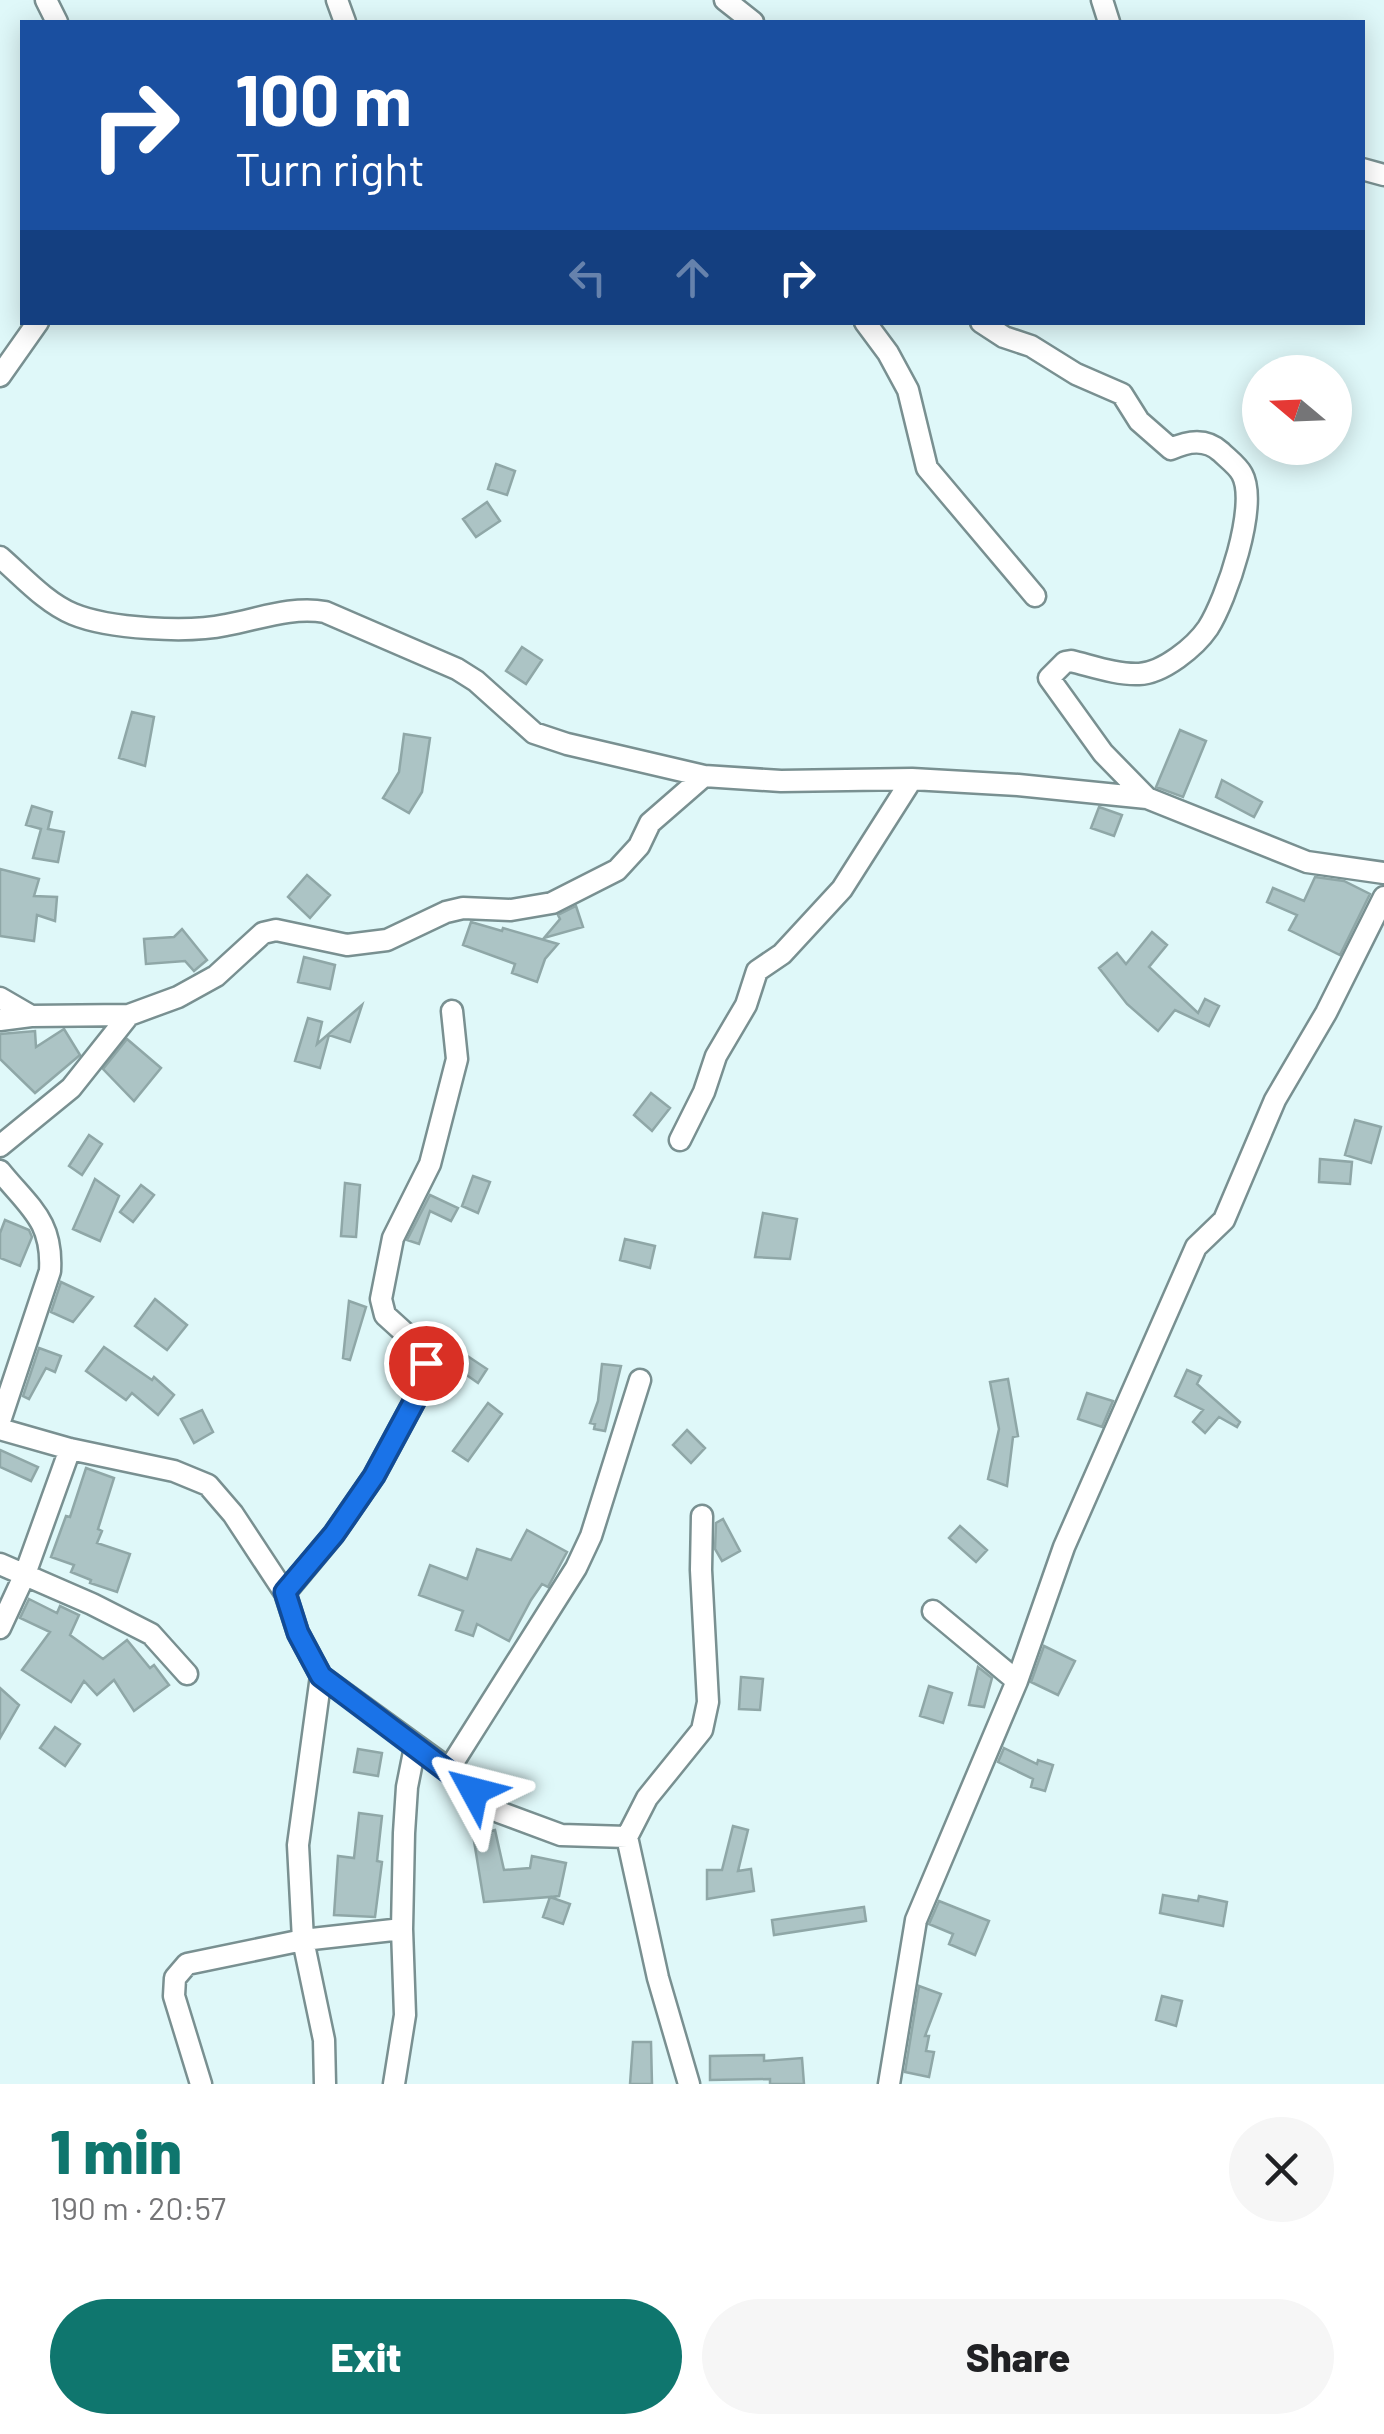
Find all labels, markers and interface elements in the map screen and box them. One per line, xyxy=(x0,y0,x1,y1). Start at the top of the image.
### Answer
text: 100 m xyxy=(235,56,412,140)
icon: right xyxy=(70,60,200,190)
text: Turn right xyxy=(235,141,425,195)
icon: left xyxy=(560,250,615,305)
icon: ahead xyxy=(665,250,720,305)
icon: right xyxy=(770,250,825,305)
north arrow xyxy=(1242,355,1352,465)
map controls xyxy=(1242,355,1352,465)
pin xyxy=(384,1321,469,1406)
icon: arrive xyxy=(399,1336,454,1391)
position arrow xyxy=(422,1739,526,1843)
text: 1 min xyxy=(50,2114,182,2186)
button: close xyxy=(1229,2117,1334,2222)
text: 190 m · 20:57 xyxy=(50,2188,226,2226)
button: Exit xyxy=(50,2299,682,2414)
button: Share xyxy=(702,2299,1334,2414)

